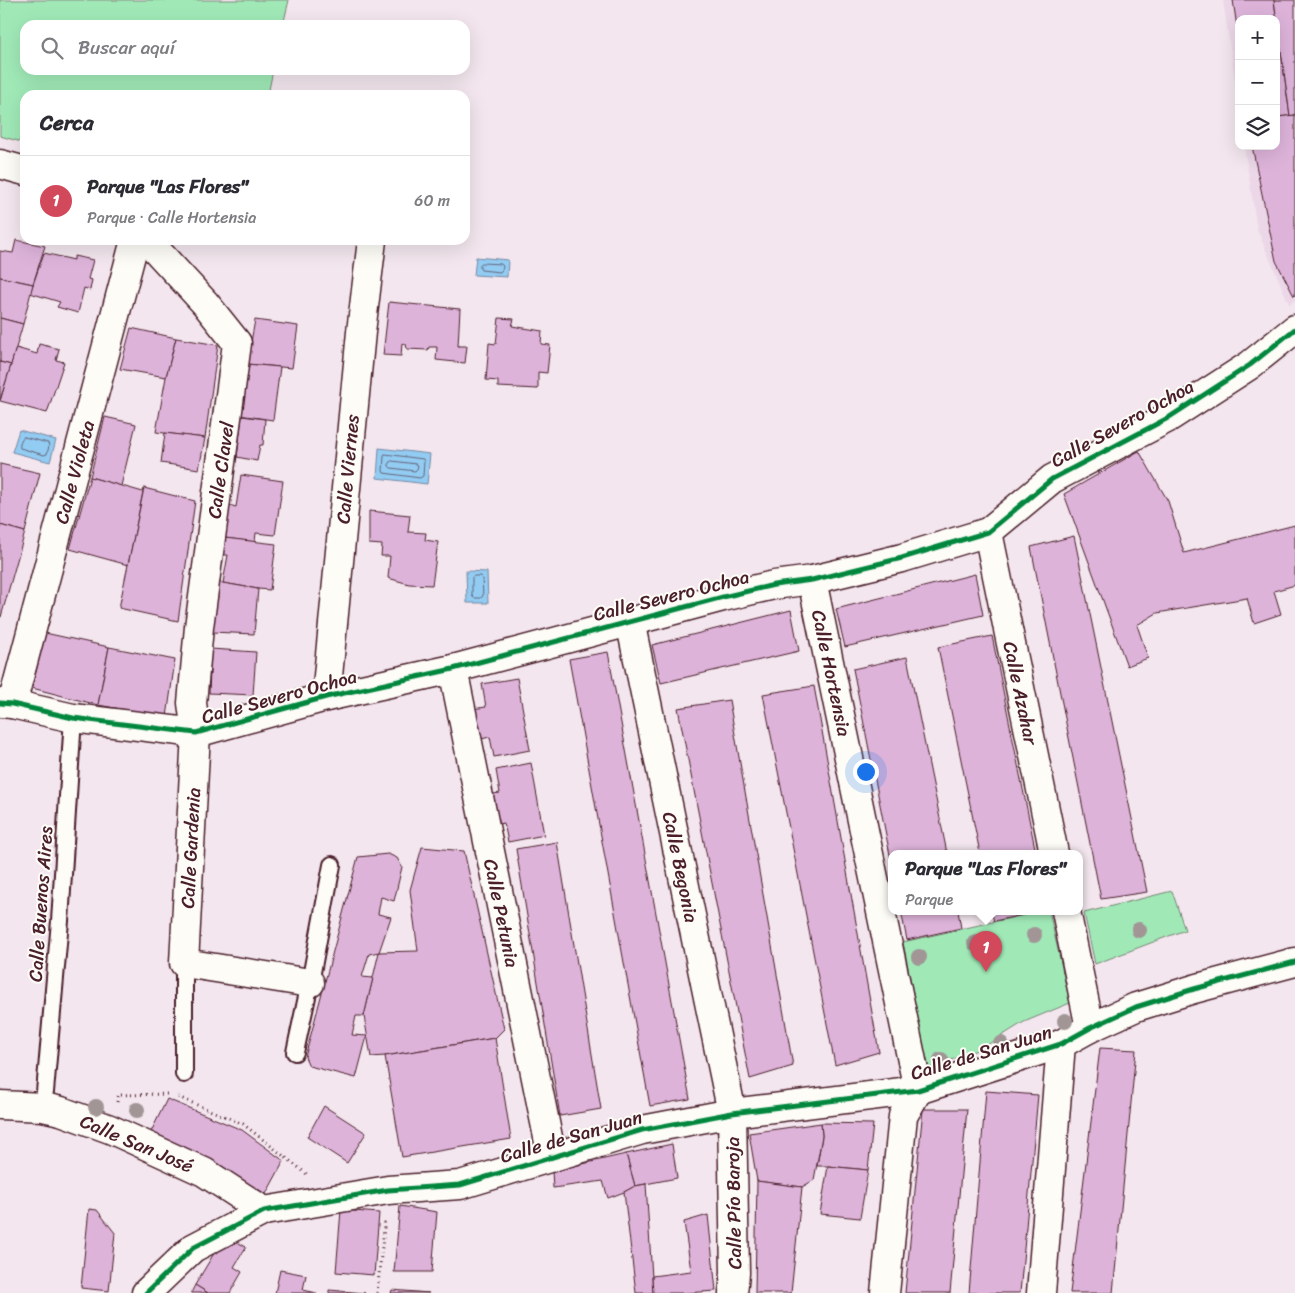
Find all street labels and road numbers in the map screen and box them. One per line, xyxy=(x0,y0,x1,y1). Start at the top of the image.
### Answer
street label: Calle Severo Ochoa xyxy=(1044,370,1200,477)
street label: Calle Viernes xyxy=(326,413,369,525)
street label: Calle Violeta xyxy=(45,416,104,528)
street label: Calle Clavel xyxy=(197,419,244,521)
street label: Calle Severo Ochoa xyxy=(590,560,753,631)
street label: Calle Hortensia xyxy=(802,607,861,740)
street label: Calle Azahar xyxy=(993,638,1048,749)
street label: Calle Severo Ochoa xyxy=(198,660,361,733)
street label: Calle Gardenia xyxy=(171,786,210,909)
street label: Calle Begonia xyxy=(653,809,708,926)
street label: Calle Buenos Aires xyxy=(19,825,62,983)
street label: Calle Petunia xyxy=(474,856,529,971)
street label: Calle de San Juan xyxy=(906,1015,1056,1090)
street label: Calle de San Juan xyxy=(496,1100,646,1173)
street label: Calle San José xyxy=(75,1105,199,1182)
street label: Calle Pío Baroja xyxy=(716,1136,751,1270)

